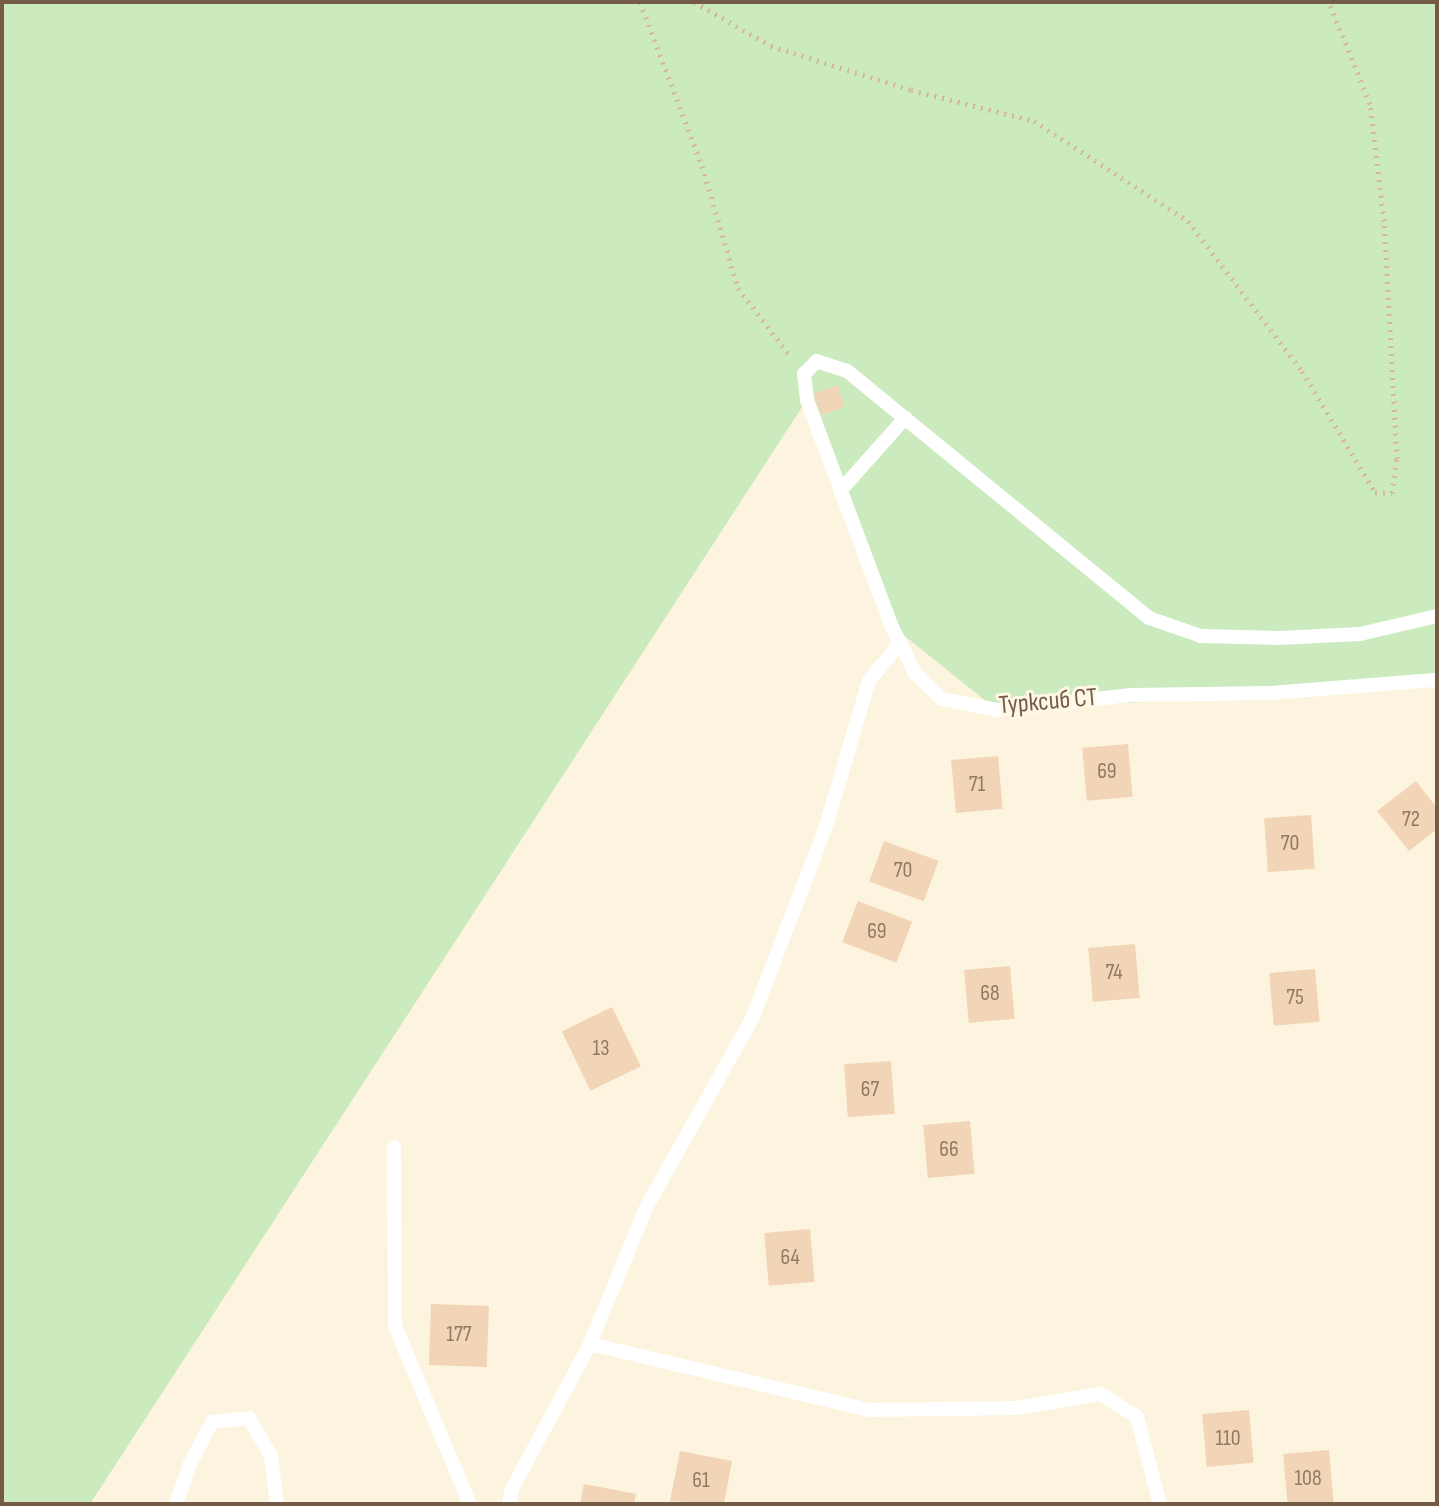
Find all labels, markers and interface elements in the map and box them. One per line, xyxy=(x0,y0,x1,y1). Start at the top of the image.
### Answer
street label: Турксиб СТ xyxy=(998,682,1098,722)
house number: 69 xyxy=(1097,759,1117,785)
house number: 71 xyxy=(969,772,985,798)
house number: 72 xyxy=(1402,807,1420,833)
house number: 70 xyxy=(1281,831,1299,857)
house number: 70 xyxy=(894,858,912,884)
house number: 69 xyxy=(867,919,887,945)
house number: 74 xyxy=(1106,960,1122,986)
house number: 68 xyxy=(980,981,1000,1007)
house number: 75 xyxy=(1286,985,1304,1011)
house number: 13 xyxy=(593,1036,609,1062)
house number: 67 xyxy=(861,1077,879,1103)
house number: 66 xyxy=(939,1137,959,1163)
house number: 64 xyxy=(780,1245,800,1271)
house number: 177 xyxy=(446,1322,472,1348)
house number: 110 xyxy=(1215,1426,1241,1452)
house number: 108 xyxy=(1294,1466,1322,1492)
house number: 61 xyxy=(692,1468,710,1494)

